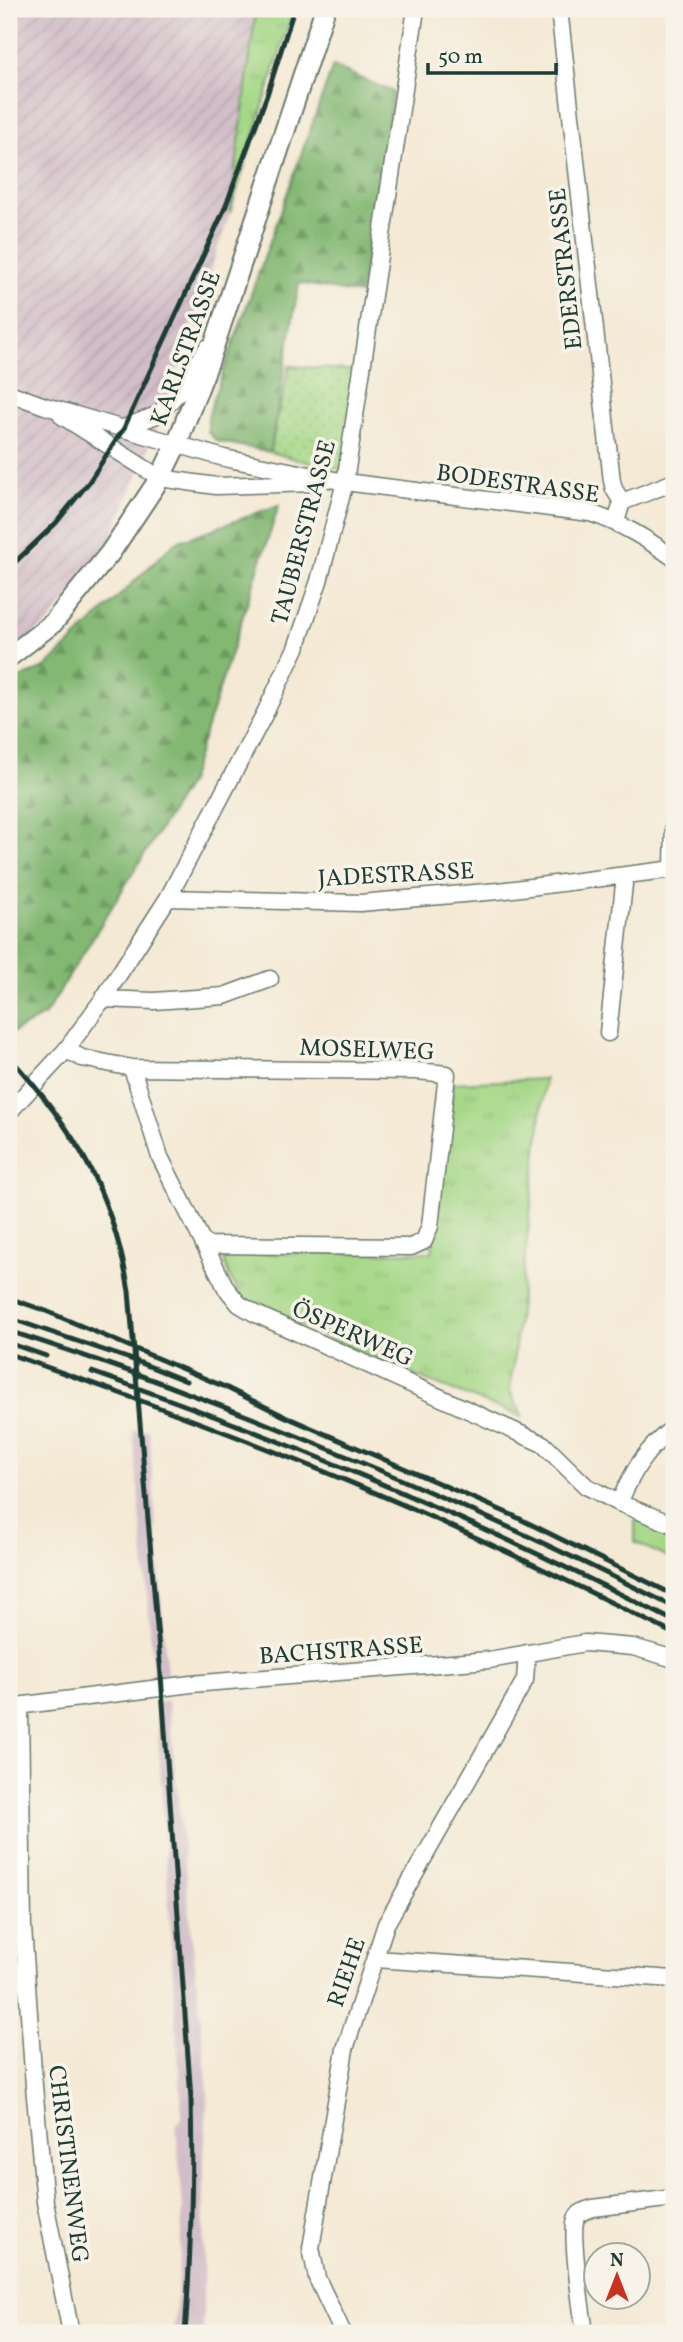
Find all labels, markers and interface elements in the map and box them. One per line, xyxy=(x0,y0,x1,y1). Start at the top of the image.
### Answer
scale bar xyxy=(428,32,555,76)
text: 50 m xyxy=(438,43,483,72)
street label: EDERSTRASSE xyxy=(542,186,592,351)
street label: KARLSTRASSE xyxy=(143,266,231,431)
street label: TAUBERSTRASSE xyxy=(264,436,346,629)
street label: BODESTRASSE xyxy=(434,457,601,513)
street label: JADESTRASSE xyxy=(317,855,475,897)
street label: MOSELWEG xyxy=(299,1032,435,1070)
street label: ÖSPERWEG xyxy=(286,1293,418,1377)
street label: BACHSTRASSE xyxy=(258,1629,424,1675)
street label: RIEHE xyxy=(320,1933,376,2012)
street label: CHRISTINENWEG xyxy=(38,2063,96,2265)
north arrow xyxy=(582,2240,652,2310)
text: N xyxy=(610,2248,624,2274)

